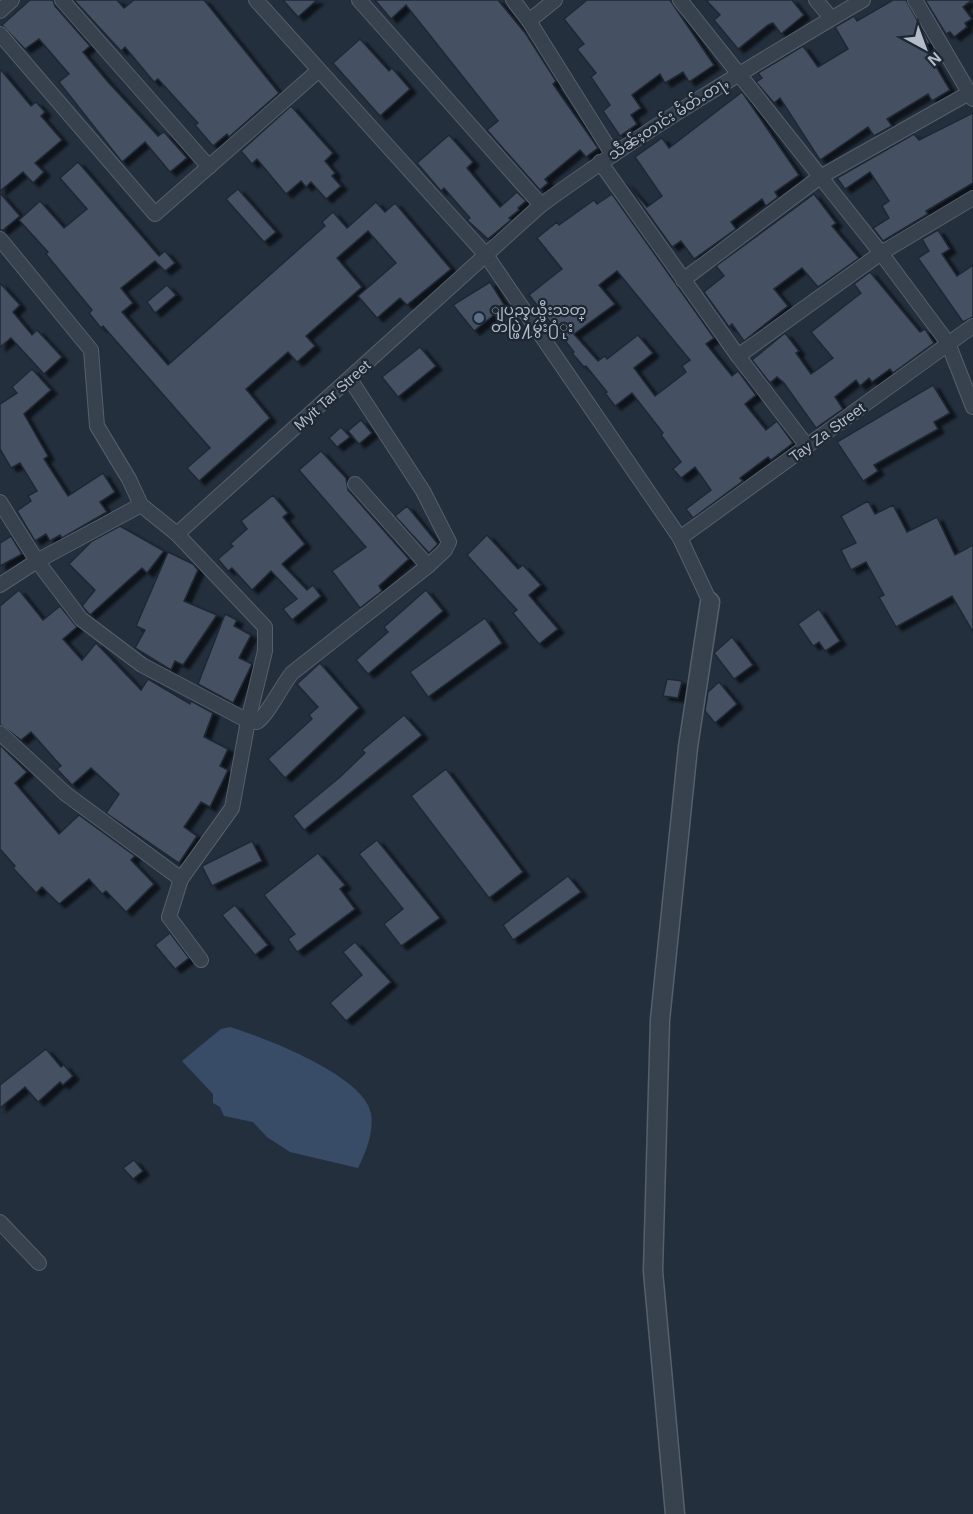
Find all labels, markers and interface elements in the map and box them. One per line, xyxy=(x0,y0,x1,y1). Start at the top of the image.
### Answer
north arrow xyxy=(895,18,955,78)
text: N xyxy=(925,49,944,69)
street label: သဵၼ်ႈတၢင်း မႅတ်ႉတႃႇ xyxy=(604,72,733,166)
place label: ျပည္နယ္မီးသတ္ တပ္ဖြဲ႔မွဴး႐ံုး xyxy=(491,300,587,340)
marker: ျပည္နယ္မီးသတ္ တပ္ဖြဲ႔မွဴး႐ံုး xyxy=(472,311,486,325)
street label: Myit Tar Street xyxy=(290,356,374,434)
street label: Tay Za Street xyxy=(786,398,869,465)

